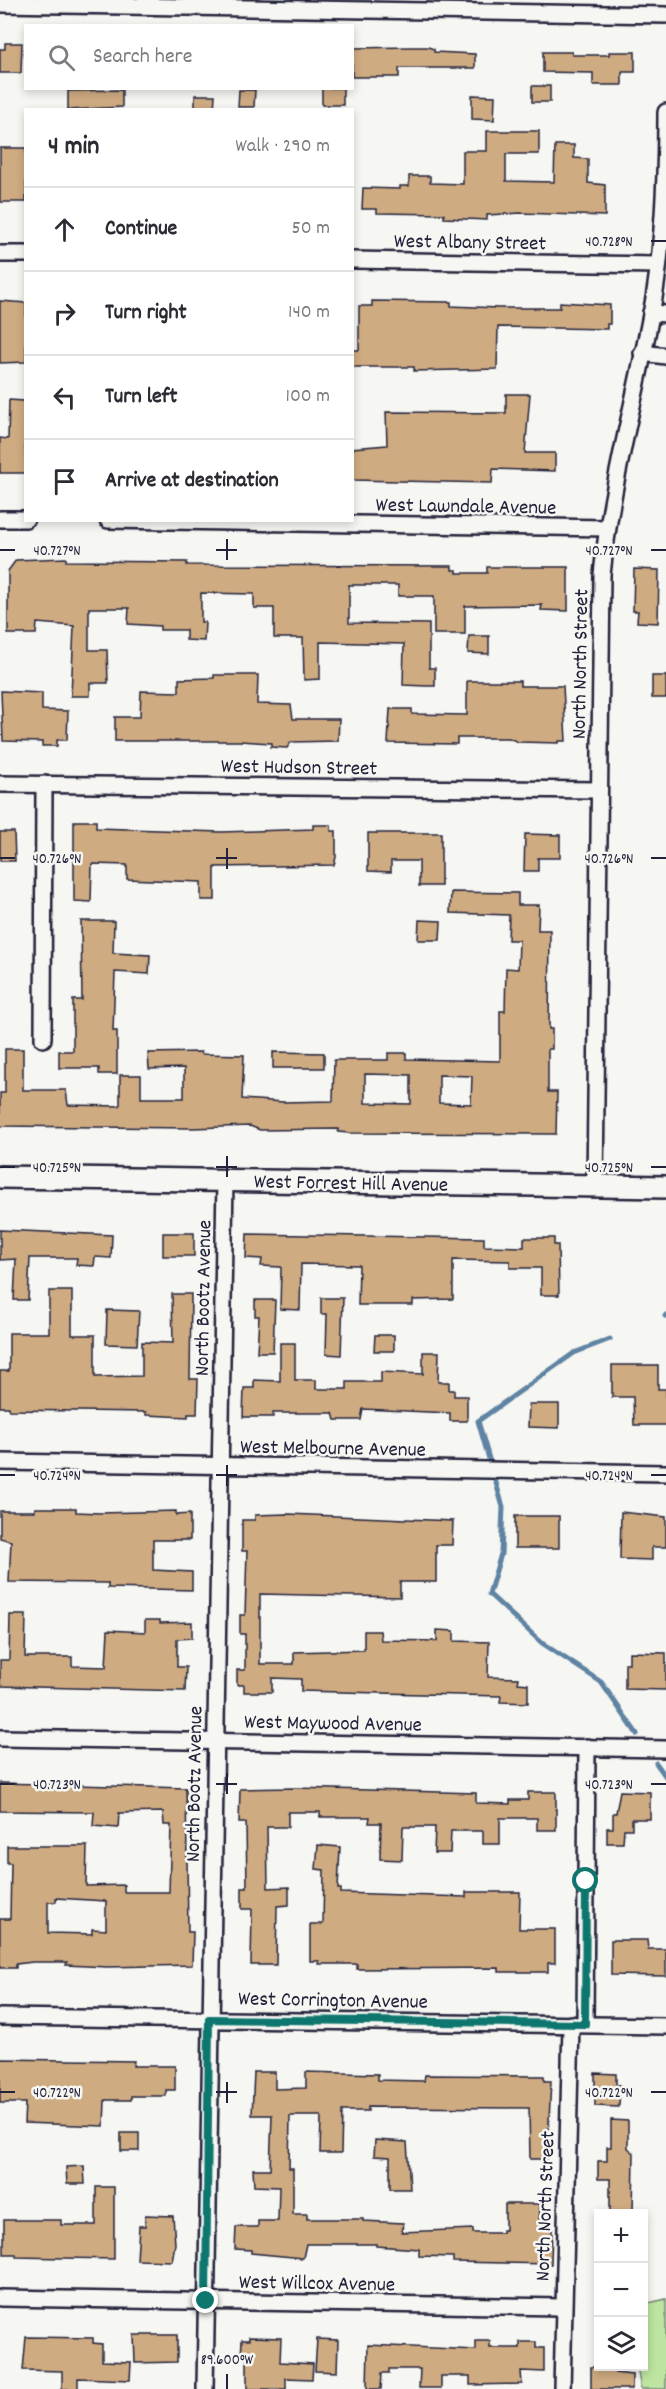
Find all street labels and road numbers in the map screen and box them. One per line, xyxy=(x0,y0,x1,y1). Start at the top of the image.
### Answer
street label: West Albany Street xyxy=(394,228,547,260)
street label: West Lawndale Avenue xyxy=(375,491,556,525)
street label: North North Street xyxy=(566,588,598,740)
street label: West Hudson Street xyxy=(221,753,377,785)
street label: West Forrest Hill Avenue xyxy=(253,1168,448,1202)
street label: North Bootz Avenue xyxy=(189,1220,221,1376)
street label: West Melbourne Avenue xyxy=(240,1433,426,1467)
street label: North Bootz Avenue xyxy=(180,1706,212,1862)
street label: West Maywood Avenue xyxy=(244,1708,422,1742)
street label: West Corrington Avenue xyxy=(238,1985,428,2019)
street label: North North Street xyxy=(529,2130,565,2282)
street label: West Willcox Avenue xyxy=(238,2269,395,2301)

